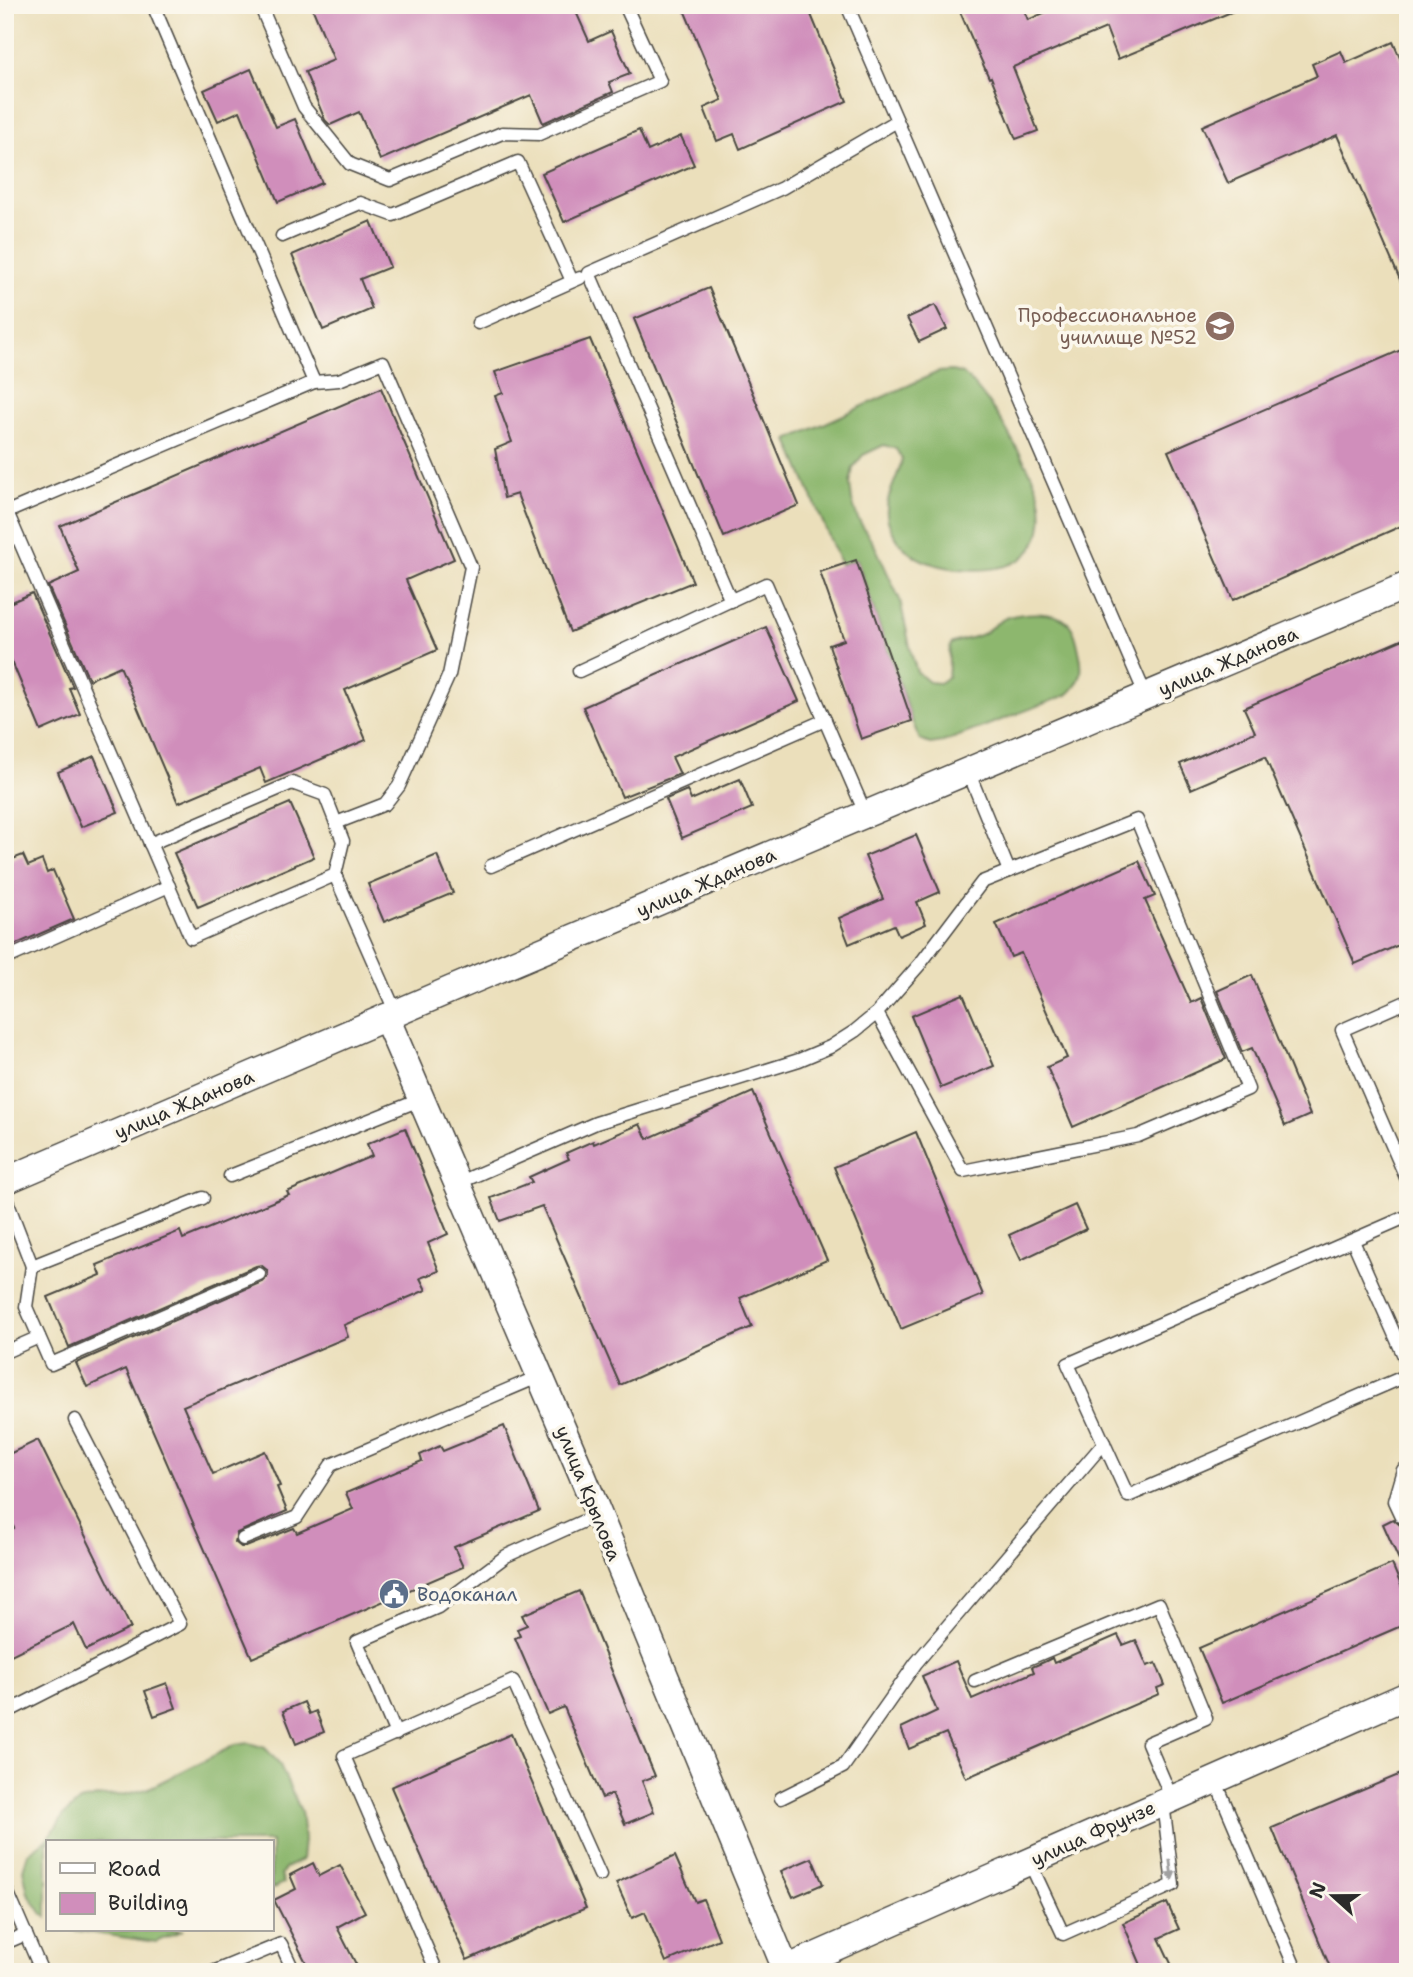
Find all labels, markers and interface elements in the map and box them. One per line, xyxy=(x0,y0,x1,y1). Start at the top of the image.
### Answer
place label: Профессиональное училище №52 xyxy=(1018,303,1197,350)
school or university icon: Профессиональное училище №52 xyxy=(1203,309,1237,343)
street label: улица Жданова xyxy=(1155,621,1302,702)
street label: улица Жданова xyxy=(633,842,780,923)
street label: улица Жданова xyxy=(111,1064,258,1145)
street label: улица Крылова xyxy=(550,1422,627,1565)
public building icon: Водоканал xyxy=(377,1577,411,1611)
place label: Водоканал xyxy=(417,1582,518,1607)
street label: улица Фрунзе xyxy=(1027,1795,1159,1872)
legend xyxy=(46,1840,273,1932)
text: Road xyxy=(108,1855,161,1883)
one-way arrow xyxy=(1166,1860,1177,1882)
north arrow xyxy=(1298,1862,1368,1932)
text: N xyxy=(1303,1879,1332,1902)
text: Building xyxy=(108,1889,188,1917)

